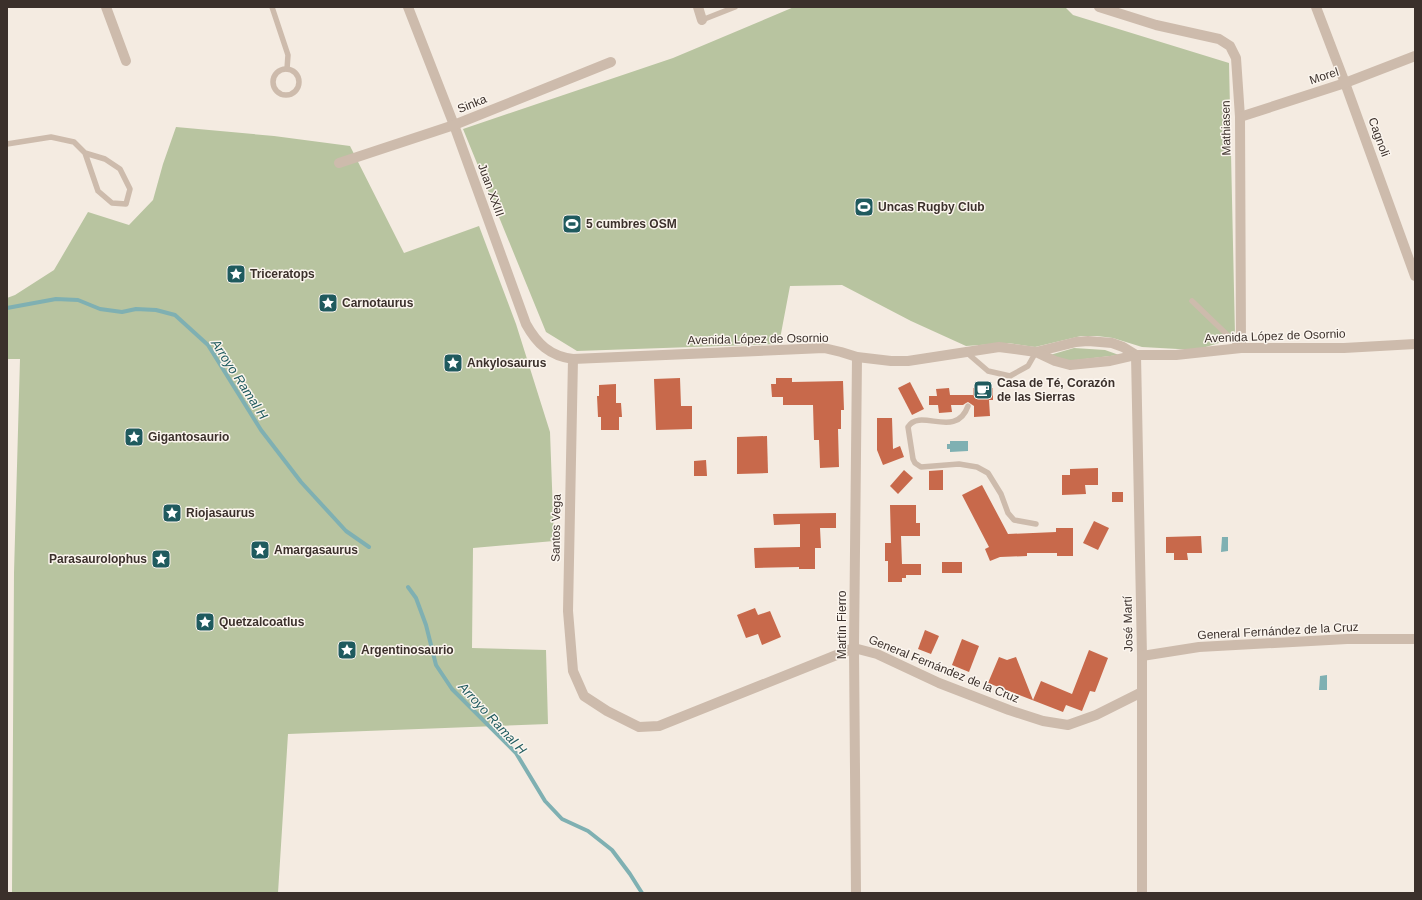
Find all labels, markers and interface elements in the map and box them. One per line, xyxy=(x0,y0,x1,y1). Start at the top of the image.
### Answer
street label: Morel xyxy=(1308,65,1340,87)
street label: Sinka xyxy=(455,92,489,116)
street label: Mathiasen xyxy=(1219,100,1233,156)
street label: Cagnoli xyxy=(1365,115,1393,159)
street label: Juan XXIII xyxy=(475,162,507,218)
sports icon: Uncas Rugby Club xyxy=(853,196,875,218)
place label: Uncas Rugby Club xyxy=(878,200,985,214)
sports icon: 5 cumbres OSM xyxy=(561,213,583,235)
place label: 5 cumbres OSM xyxy=(586,217,677,231)
place icon: Triceratops xyxy=(225,263,247,285)
place label: Triceratops xyxy=(250,267,315,281)
place icon: Carnotaurus xyxy=(317,292,339,314)
place label: Carnotaurus xyxy=(342,296,414,310)
street label: Avenida López de Osornio xyxy=(1204,327,1346,345)
street label: Avenida López de Osornio xyxy=(687,331,829,347)
water label: Arroyo Ramal H xyxy=(208,336,271,423)
place icon: Ankylosaurus xyxy=(442,352,464,374)
place label: Ankylosaurus xyxy=(467,356,547,370)
place label: Casa de Té, Corazón de las Sierras xyxy=(997,376,1115,404)
cafe icon: Casa de Té, Corazón de las Sierras xyxy=(972,379,994,401)
place icon: Gigantosaurio xyxy=(123,426,145,448)
place label: Gigantosaurio xyxy=(148,430,229,444)
street label: Santos Vega xyxy=(548,494,564,562)
place icon: Riojasaurus xyxy=(161,502,183,524)
place label: Riojasaurus xyxy=(186,506,255,520)
place icon: Amargasaurus xyxy=(249,539,271,561)
place label: Amargasaurus xyxy=(274,543,358,557)
place icon: Parasaurolophus xyxy=(150,548,172,570)
place label: Parasaurolophus xyxy=(49,552,147,566)
street label: Martín Fierro xyxy=(835,590,849,659)
street label: José Martí xyxy=(1121,595,1135,652)
place icon: Quetzalcoatlus xyxy=(194,611,216,633)
place label: Quetzalcoatlus xyxy=(219,615,305,629)
street label: General Fernández de la Cruz xyxy=(1197,620,1359,642)
street label: General Fernández de la Cruz xyxy=(867,632,1021,706)
place icon: Argentinosaurio xyxy=(336,639,358,661)
place label: Argentinosaurio xyxy=(361,643,454,657)
water label: Arroyo Ramal H xyxy=(455,679,530,758)

